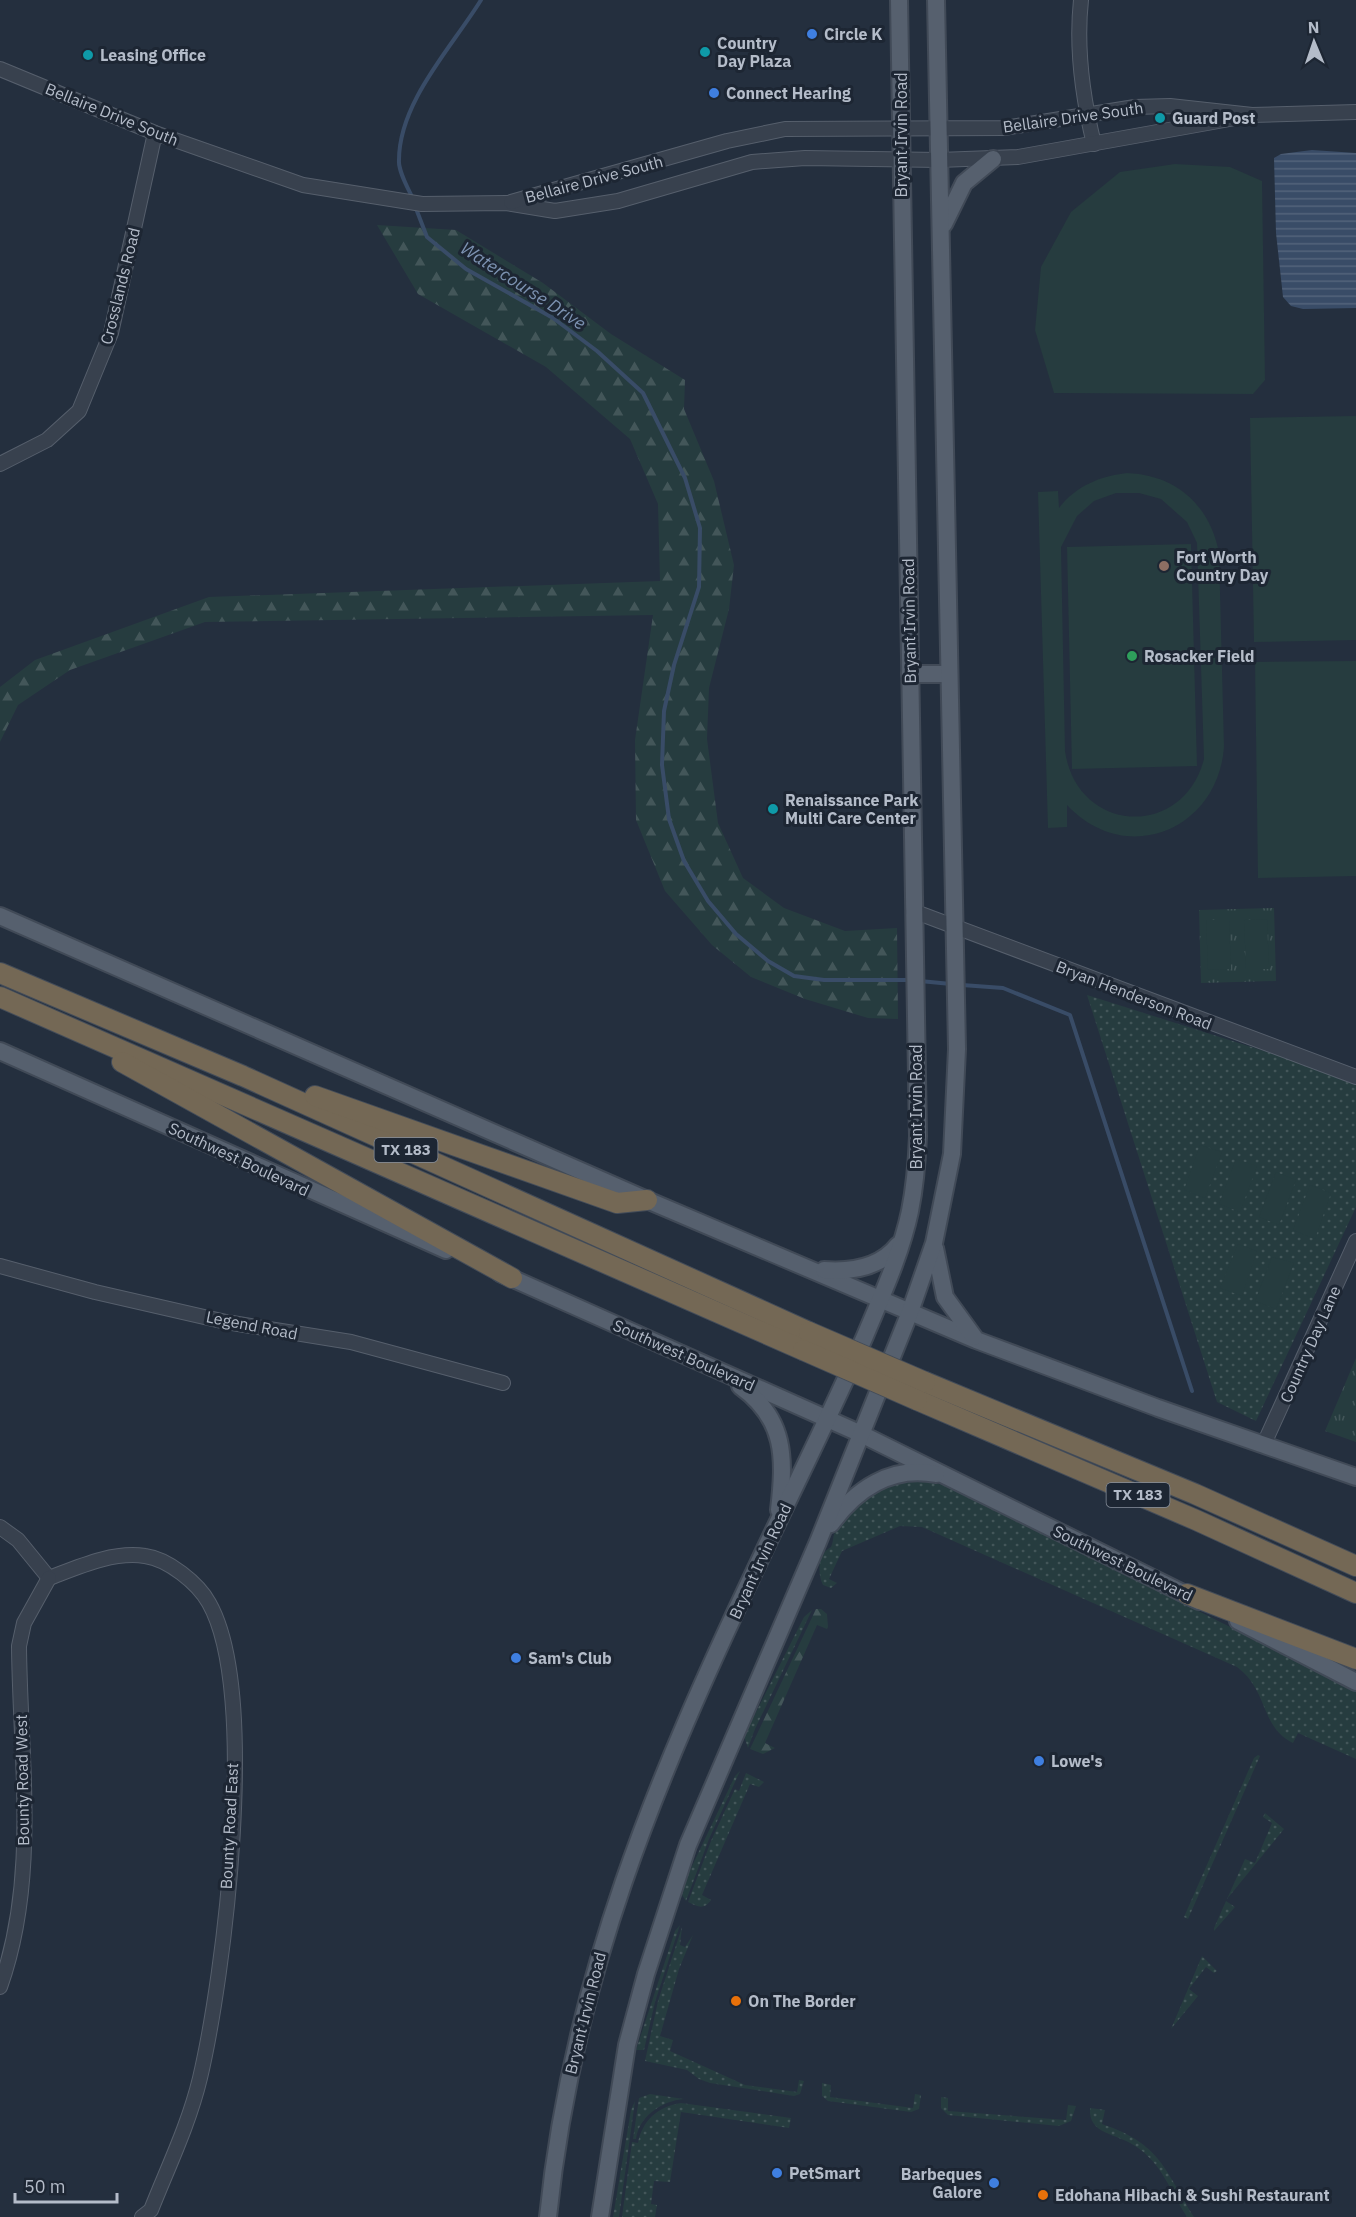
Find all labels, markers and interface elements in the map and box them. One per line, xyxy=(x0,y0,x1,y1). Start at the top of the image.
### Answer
north arrow xyxy=(1284,12,1344,72)
text: N xyxy=(1307,17,1320,37)
place label: Circle K xyxy=(824,24,882,44)
marker: Circle K xyxy=(805,27,819,41)
place label: Country Day Plaza xyxy=(717,33,791,71)
place label: Leasing Office xyxy=(100,45,206,65)
marker: Country Day Plaza xyxy=(698,45,712,59)
marker: Leasing Office xyxy=(81,48,95,62)
street label: Bryant Irvin Road xyxy=(891,72,911,198)
street label: Bellaire Drive South xyxy=(43,78,181,150)
place label: Connect Hearing xyxy=(726,83,851,103)
marker: Connect Hearing xyxy=(707,86,721,100)
street label: Bellaire Drive South xyxy=(1001,97,1145,137)
place label: Guard Post xyxy=(1172,108,1255,128)
marker: Guard Post xyxy=(1153,111,1167,125)
street label: Bellaire Drive South xyxy=(523,151,665,207)
street label: Crosslands Road xyxy=(96,225,144,347)
water label: Watercourse Drive xyxy=(456,236,590,335)
place label: Fort Worth Country Day xyxy=(1176,547,1269,585)
street label: Bryant Irvin Road xyxy=(898,558,920,684)
marker: Fort Worth Country Day xyxy=(1157,559,1171,573)
place label: Rosacker Field xyxy=(1144,646,1255,666)
marker: Rosacker Field xyxy=(1125,649,1139,663)
place label: Renaissance Park Multi Care Center xyxy=(785,790,919,828)
marker: Renaissance Park Multi Care Center xyxy=(766,802,780,816)
street label: Bryan Henderson Road xyxy=(1053,956,1215,1034)
street label: Bryant Irvin Road xyxy=(906,1044,926,1170)
street label: Southwest Boulevard xyxy=(165,1118,313,1200)
road number: TX 183 xyxy=(374,1138,438,1162)
street label: Country Day Lane xyxy=(1275,1282,1345,1406)
street label: Legend Road xyxy=(205,1306,299,1344)
street label: Southwest Boulevard xyxy=(610,1315,758,1395)
road number: TX 183 xyxy=(1106,1483,1170,1507)
street label: Bryant Irvin Road xyxy=(724,1500,796,1622)
street label: Southwest Boulevard xyxy=(1050,1521,1196,1605)
place label: Sam's Club xyxy=(528,1648,612,1668)
marker: Sam's Club xyxy=(509,1651,523,1665)
street label: Bounty Road West xyxy=(11,1714,33,1846)
place label: Lowe's xyxy=(1051,1751,1103,1771)
marker: Lowe's xyxy=(1032,1754,1046,1768)
street label: Bounty Road East xyxy=(216,1762,242,1890)
street label: Bryant Irvin Road xyxy=(560,1950,610,2076)
place label: On The Border xyxy=(748,1991,856,2011)
marker: On The Border xyxy=(729,1994,743,2008)
place label: PetSmart xyxy=(789,2163,860,2183)
place label: Barbeques Galore xyxy=(901,2164,982,2202)
scale bar xyxy=(15,2166,117,2204)
marker: PetSmart xyxy=(770,2166,784,2180)
text: 50 m xyxy=(24,2175,66,2198)
marker: Barbeques Galore xyxy=(987,2176,1001,2190)
place label: Edohana Hibachi & Sushi Restaurant xyxy=(1055,2185,1330,2205)
marker: Edohana Hibachi & Sushi Restaurant xyxy=(1036,2188,1050,2202)

